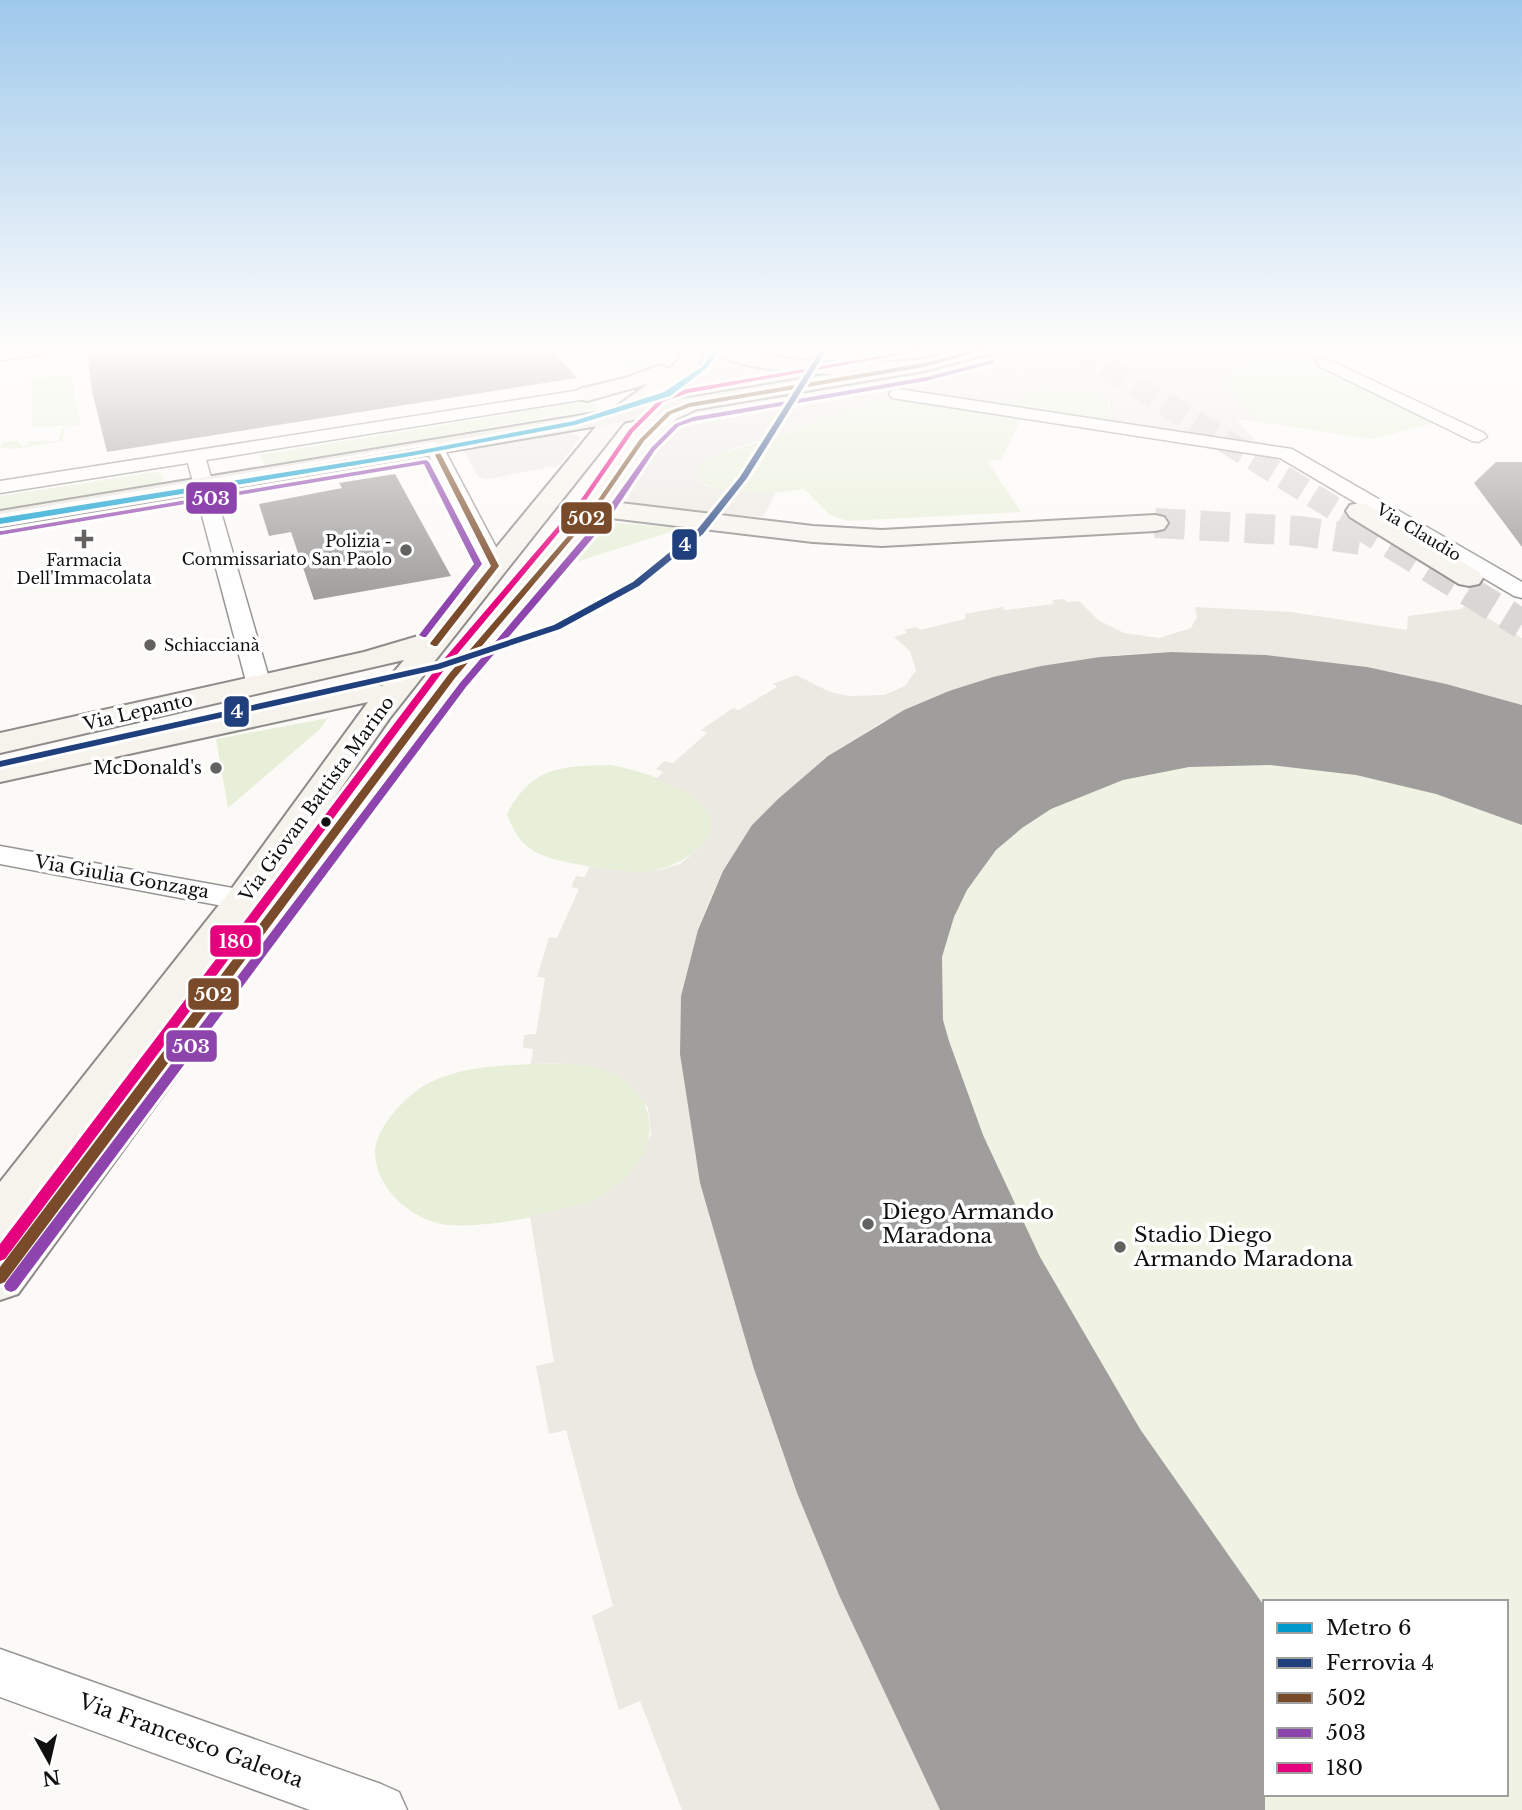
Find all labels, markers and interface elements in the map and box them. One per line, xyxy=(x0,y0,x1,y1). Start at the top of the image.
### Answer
line badge: 503 xyxy=(185,481,238,515)
text: 503 xyxy=(192,487,230,510)
street label: Via Claudio xyxy=(1372,498,1465,565)
line badge: 502 xyxy=(560,501,613,535)
text: 502 xyxy=(567,507,605,530)
line badge: 4 xyxy=(671,528,698,561)
marker: Farmacia Dell'Immacolata xyxy=(76,531,92,547)
place label: Polizia - Commissariato San Paolo xyxy=(182,531,392,569)
text: 4 xyxy=(679,533,691,556)
marker: Polizia - Commissariato San Paolo xyxy=(398,542,414,558)
place label: Farmacia Dell'Immacolata xyxy=(16,550,152,588)
place label: Schiaccianà xyxy=(164,635,260,655)
marker: Schiaccianà xyxy=(142,637,158,653)
street label: Via Lepanto xyxy=(80,689,195,735)
street label: Via Giovan Battista Marino xyxy=(234,692,399,907)
line badge: 4 xyxy=(223,695,250,728)
text: 4 xyxy=(231,700,243,723)
place label: McDonald's xyxy=(93,757,202,779)
marker: McDonald's xyxy=(208,760,224,776)
unlabelled marker xyxy=(319,815,333,829)
street label: Via Giulia Gonzaga xyxy=(32,851,211,903)
line badge: 180 xyxy=(209,924,262,958)
text: 180 xyxy=(219,930,253,953)
line badge: 502 xyxy=(187,977,240,1011)
text: 502 xyxy=(194,983,232,1006)
line badge: 503 xyxy=(165,1029,218,1063)
text: 503 xyxy=(172,1035,210,1058)
place label: Diego Armando Maradona xyxy=(882,1199,1054,1249)
marker: Diego Armando Maradona xyxy=(860,1216,876,1232)
place label: Stadio Diego Armando Maradona xyxy=(1133,1222,1353,1272)
marker: Stadio Diego Armando Maradona xyxy=(1112,1239,1128,1255)
legend xyxy=(1263,1600,1508,1796)
text: Metro 6 xyxy=(1326,1615,1411,1641)
text: Ferrovia 4 xyxy=(1326,1650,1434,1676)
text: 502 xyxy=(1326,1685,1366,1711)
street label: Via Francesco Galeota xyxy=(74,1688,307,1794)
text: 503 xyxy=(1326,1720,1366,1746)
north arrow xyxy=(14,1726,84,1796)
text: 180 xyxy=(1326,1755,1363,1781)
text: N xyxy=(41,1765,62,1790)

